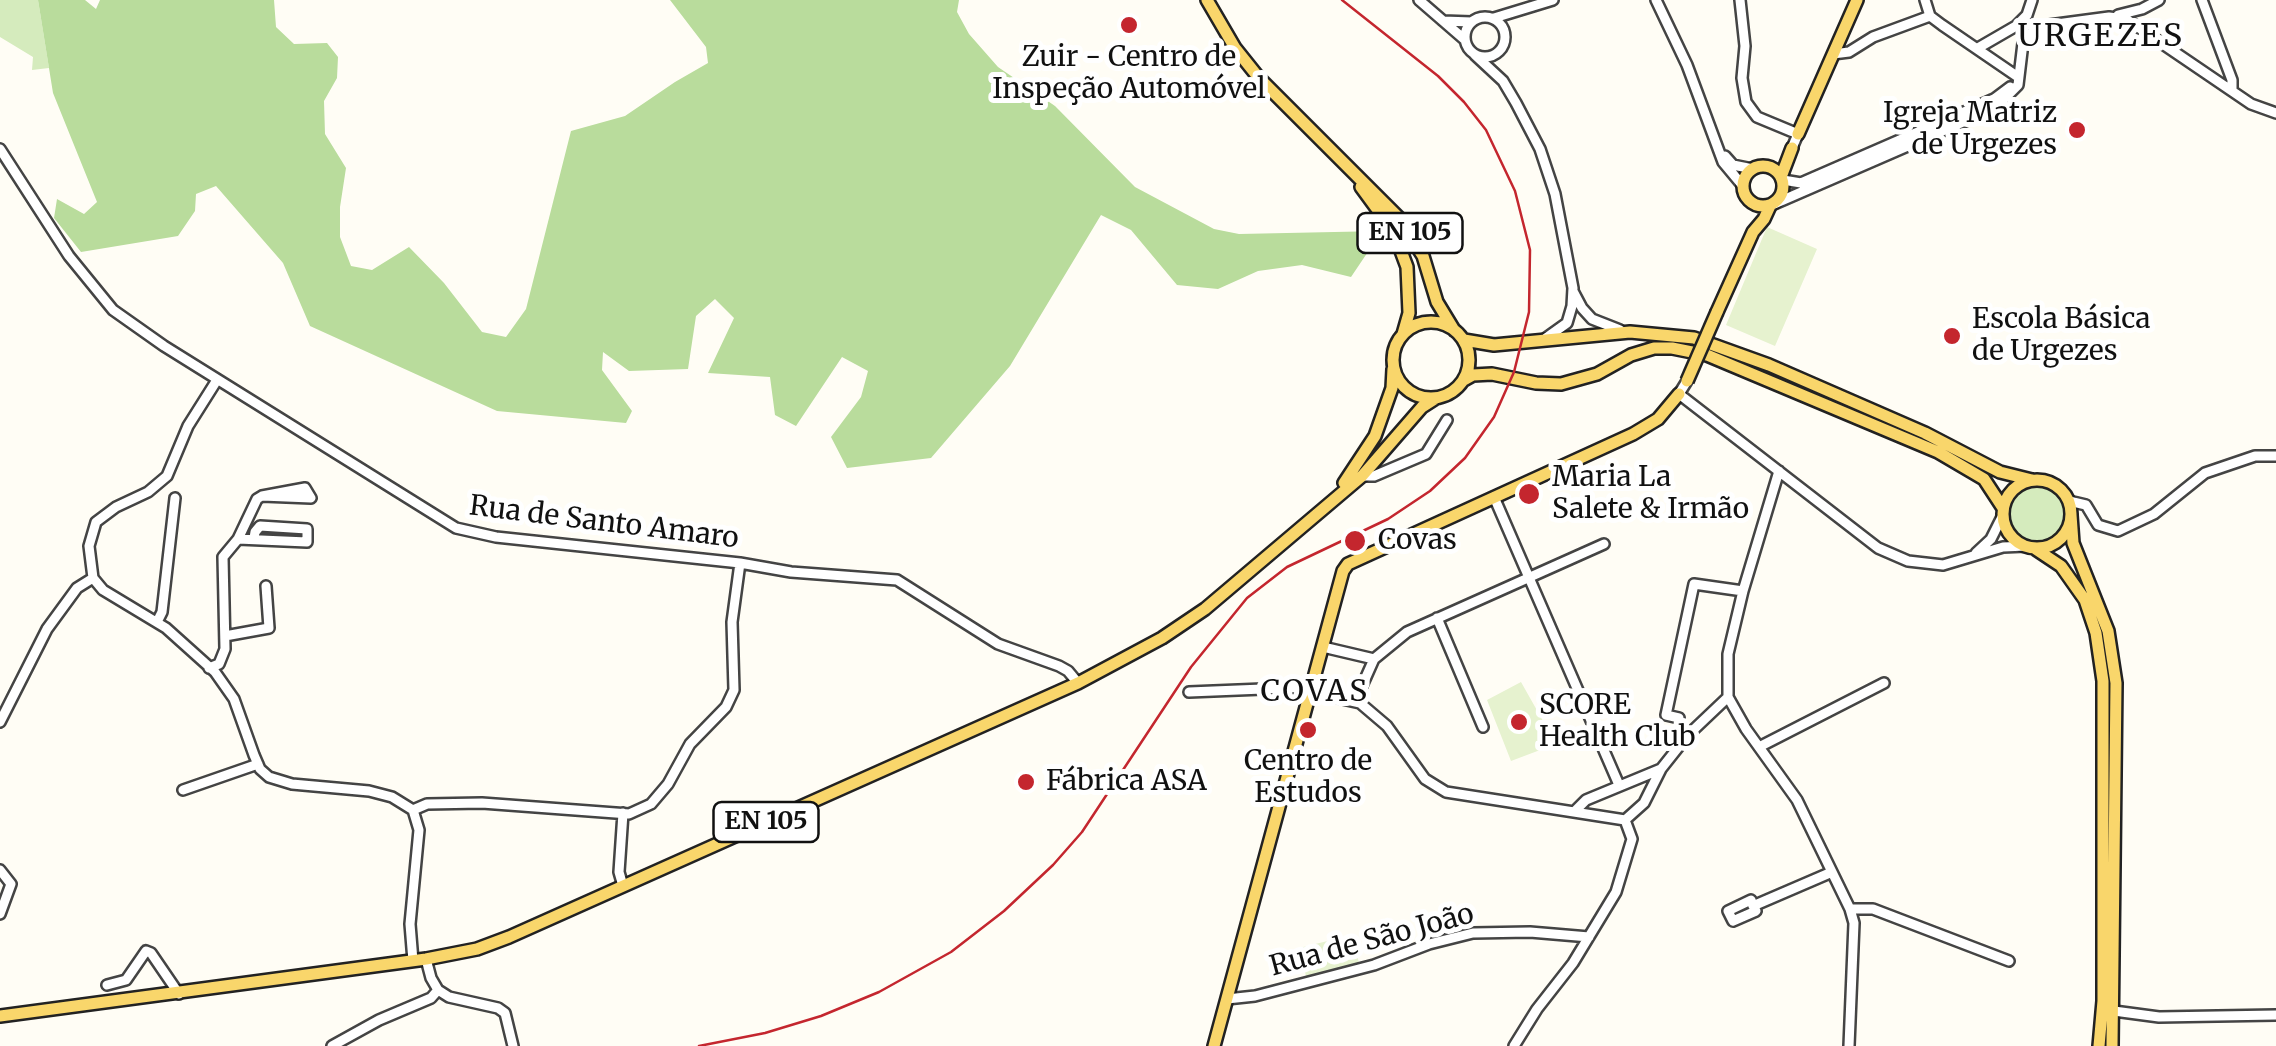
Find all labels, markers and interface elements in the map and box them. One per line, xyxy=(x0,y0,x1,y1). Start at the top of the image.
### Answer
marker: Zuir - Centro de Inspeção Automóvel xyxy=(1118,14,1140,36)
district label: URGEZES xyxy=(2018,18,2184,56)
place label: Zuir - Centro de Inspeção Automóvel xyxy=(992,41,1266,107)
place label: Igreja Matriz de Urgezes xyxy=(1883,97,2057,163)
marker: Igreja Matriz de Urgezes xyxy=(2066,119,2088,141)
road number: EN 105 xyxy=(1358,213,1462,253)
place label: Escola Básica de Urgezes xyxy=(1972,303,2150,369)
marker: Escola Básica de Urgezes xyxy=(1941,325,1963,347)
place label: Maria La Salete & Irmão xyxy=(1552,461,1749,527)
marker: Maria La Salete & Irmão xyxy=(1516,481,1542,507)
street label: Rua de Santo Amaro xyxy=(467,490,741,556)
place label: Covas xyxy=(1378,524,1457,558)
marker: Covas xyxy=(1342,528,1368,554)
district label: COVAS xyxy=(1260,675,1370,711)
place label: SCORE Health Club xyxy=(1539,689,1696,755)
marker: SCORE Health Club xyxy=(1508,711,1530,733)
marker: Centro de Estudos xyxy=(1297,719,1319,741)
place label: Centro de Estudos xyxy=(1244,745,1372,811)
place label: Fábrica ASA xyxy=(1046,765,1207,799)
marker: Fábrica ASA xyxy=(1015,771,1037,793)
road number: EN 105 xyxy=(714,802,818,842)
street label: Rua de São João xyxy=(1266,898,1478,984)

